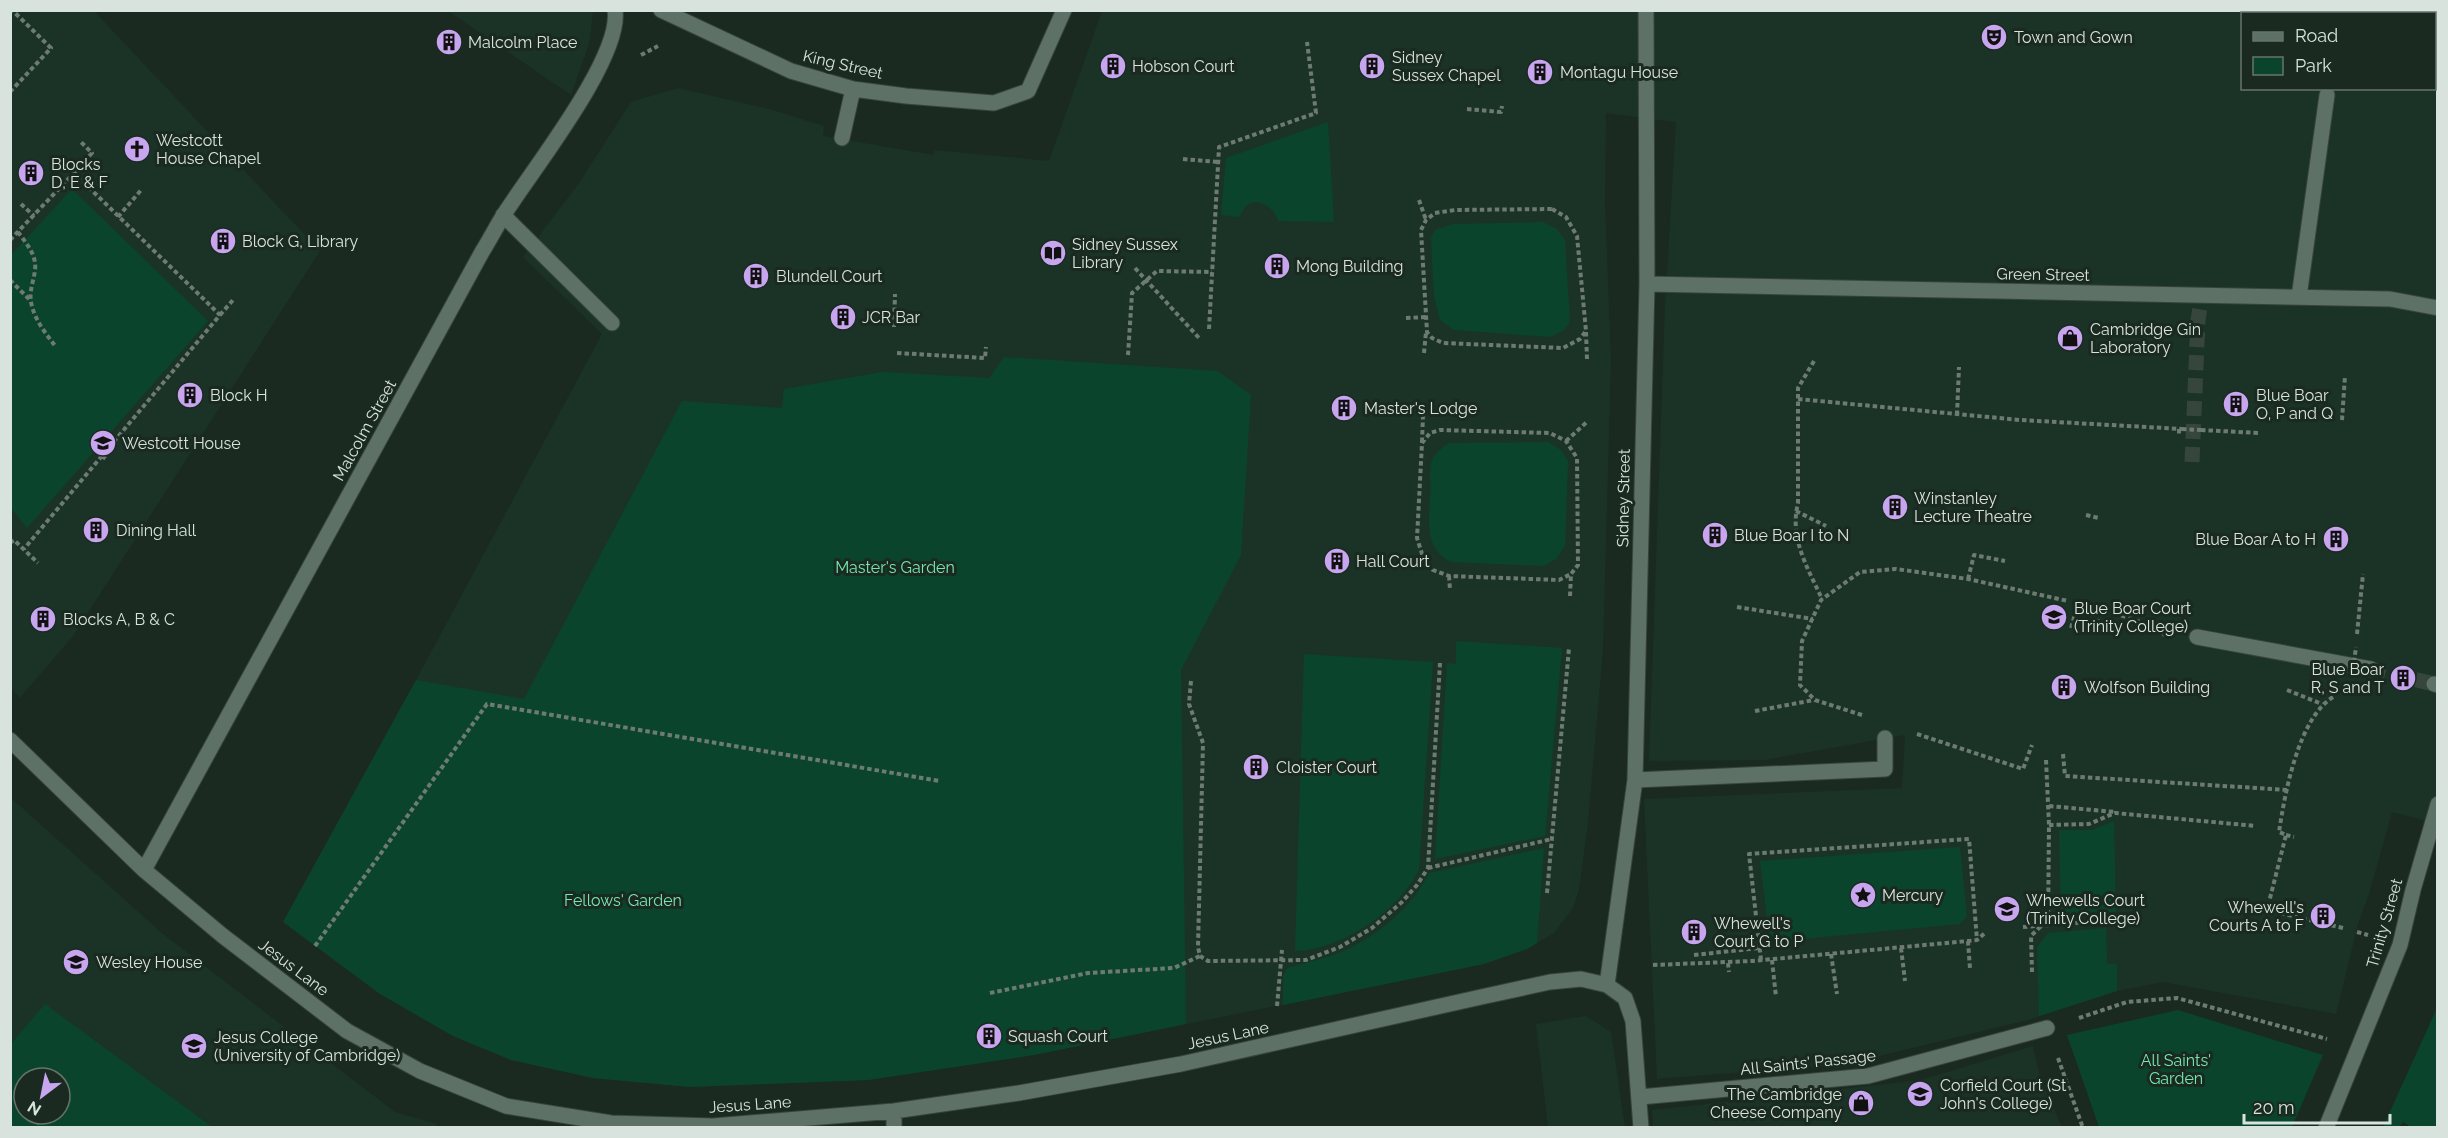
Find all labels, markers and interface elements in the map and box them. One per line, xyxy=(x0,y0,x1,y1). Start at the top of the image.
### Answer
legend xyxy=(2241,12,2436,90)
theatre icon: Town and Gown xyxy=(1979,22,2009,52)
text: Road xyxy=(2295,25,2338,46)
building icon: Malcolm Place xyxy=(434,27,464,57)
place label: Town and Gown xyxy=(2014,28,2133,47)
place label: Malcolm Place xyxy=(468,33,578,52)
street label: King Street xyxy=(801,46,885,83)
place label: Sidney Sussex Chapel xyxy=(1392,48,1501,85)
building icon: Hobson Court xyxy=(1098,51,1128,81)
building icon: Sidney Sussex Chapel xyxy=(1357,51,1387,81)
text: Park xyxy=(2295,55,2332,76)
place label: Hobson Court xyxy=(1132,57,1235,76)
building icon: Montagu House xyxy=(1525,57,1555,87)
place label: Montagu House xyxy=(1560,63,1678,82)
place label: Westcott House Chapel xyxy=(156,131,261,168)
church icon: Westcott House Chapel xyxy=(122,134,152,164)
place label: Blocks D, E & F xyxy=(51,155,108,192)
building icon: Blocks D, E & F xyxy=(16,158,46,188)
building icon: Block G, Library xyxy=(208,226,238,256)
place label: Block G, Library xyxy=(242,232,359,251)
place label: Sidney Sussex Library xyxy=(1072,235,1178,272)
library icon: Sidney Sussex Library xyxy=(1038,238,1068,268)
building icon: Mong Building xyxy=(1262,251,1292,281)
place label: Mong Building xyxy=(1296,257,1403,276)
building icon: Blundell Court xyxy=(741,261,771,291)
street label: Green Street xyxy=(1996,264,2090,285)
place label: Blundell Court xyxy=(776,267,883,286)
building icon: JCR Bar xyxy=(828,302,858,332)
place label: JCR Bar xyxy=(862,308,921,327)
place label: Cambridge Gin Laboratory xyxy=(2090,320,2201,357)
shop icon: Cambridge Gin Laboratory xyxy=(2055,323,2085,353)
street label: Malcolm Street xyxy=(329,376,400,484)
building icon: Block H xyxy=(175,380,205,410)
place label: Block H xyxy=(210,386,268,405)
place label: Blue Boar O, P and Q xyxy=(2256,386,2333,423)
building icon: Blue Boar O, P and Q xyxy=(2221,389,2251,419)
building icon: Master's Lodge xyxy=(1329,393,1359,423)
place label: Master's Lodge xyxy=(1364,399,1477,418)
school or university icon: Westcott House xyxy=(88,428,118,458)
place label: Westcott House xyxy=(122,434,241,453)
street label: Sidney Street xyxy=(1613,448,1634,547)
place label: Winstanley Lecture Theatre xyxy=(1914,489,2032,526)
building icon: Winstanley Lecture Theatre xyxy=(1880,492,1910,522)
building icon: Dining Hall xyxy=(81,515,111,545)
building icon: Blue Boar I to N xyxy=(1700,520,1730,550)
place label: Dining Hall xyxy=(116,521,197,540)
building icon: Blue Boar A to H xyxy=(2321,524,2351,554)
place label: Blue Boar I to N xyxy=(1734,526,1849,545)
place label: Blue Boar A to H xyxy=(2195,530,2316,549)
building icon: Hall Court xyxy=(1322,546,1352,576)
place label: Hall Court xyxy=(1356,552,1430,571)
park label: Master's Garden xyxy=(835,558,955,577)
place label: Blue Boar Court (Trinity College) xyxy=(2074,599,2192,636)
school or university icon: Blue Boar Court (Trinity College) xyxy=(2039,602,2069,632)
building icon: Blocks A, B & C xyxy=(28,604,58,634)
place label: Blocks A, B & C xyxy=(63,610,175,629)
place label: Blue Boar R, S and T xyxy=(2311,660,2384,697)
building icon: Blue Boar R, S and T xyxy=(2388,663,2418,693)
building icon: Wolfson Building xyxy=(2049,672,2079,702)
place label: Wolfson Building xyxy=(2084,678,2210,697)
building icon: Cloister Court xyxy=(1241,752,1271,782)
place label: Cloister Court xyxy=(1276,758,1378,777)
street label: Trinity Street xyxy=(2363,876,2407,970)
place icon: Mercury xyxy=(1848,880,1878,910)
place label: Mercury xyxy=(1882,886,1944,905)
park label: Fellows' Garden xyxy=(564,891,682,910)
place label: Whewells Court (Trinity College) xyxy=(2026,891,2145,928)
school or university icon: Whewells Court (Trinity College) xyxy=(1992,894,2022,924)
place label: Whewell's Courts A to F xyxy=(2209,898,2304,935)
building icon: Whewell's Courts A to F xyxy=(2308,901,2338,931)
place label: Whewell's Court G to P xyxy=(1714,914,1803,951)
building icon: Whewell's Court G to P xyxy=(1679,917,1709,947)
street label: Jesus Lane xyxy=(255,935,332,1000)
school or university icon: Wesley House xyxy=(61,947,91,977)
place label: Wesley House xyxy=(96,953,202,972)
street label: Jesus Lane xyxy=(1186,1018,1271,1053)
building icon: Squash Court xyxy=(974,1021,1004,1051)
place label: Squash Court xyxy=(1008,1027,1109,1046)
place label: Jesus College (University of Cambridge) xyxy=(214,1028,400,1065)
school or university icon: Jesus College (University of Cambridge) xyxy=(179,1031,209,1061)
street label: All Saints' Passage xyxy=(1739,1046,1877,1079)
park label: All Saints' Garden xyxy=(2141,1051,2211,1088)
north arrow xyxy=(12,1066,72,1126)
place label: Corfield Court (St John's College) xyxy=(1940,1076,2067,1113)
school or university icon: Corfield Court (St John's College) xyxy=(1905,1079,1935,1109)
place label: The Cambridge Cheese Company xyxy=(1710,1085,1842,1122)
scale bar xyxy=(2244,1087,2390,1125)
shop icon: The Cambridge Cheese Company xyxy=(1846,1088,1876,1118)
street label: Jesus Lane xyxy=(708,1092,792,1117)
text: N xyxy=(24,1097,45,1120)
text: 20 m xyxy=(2253,1097,2295,1118)

